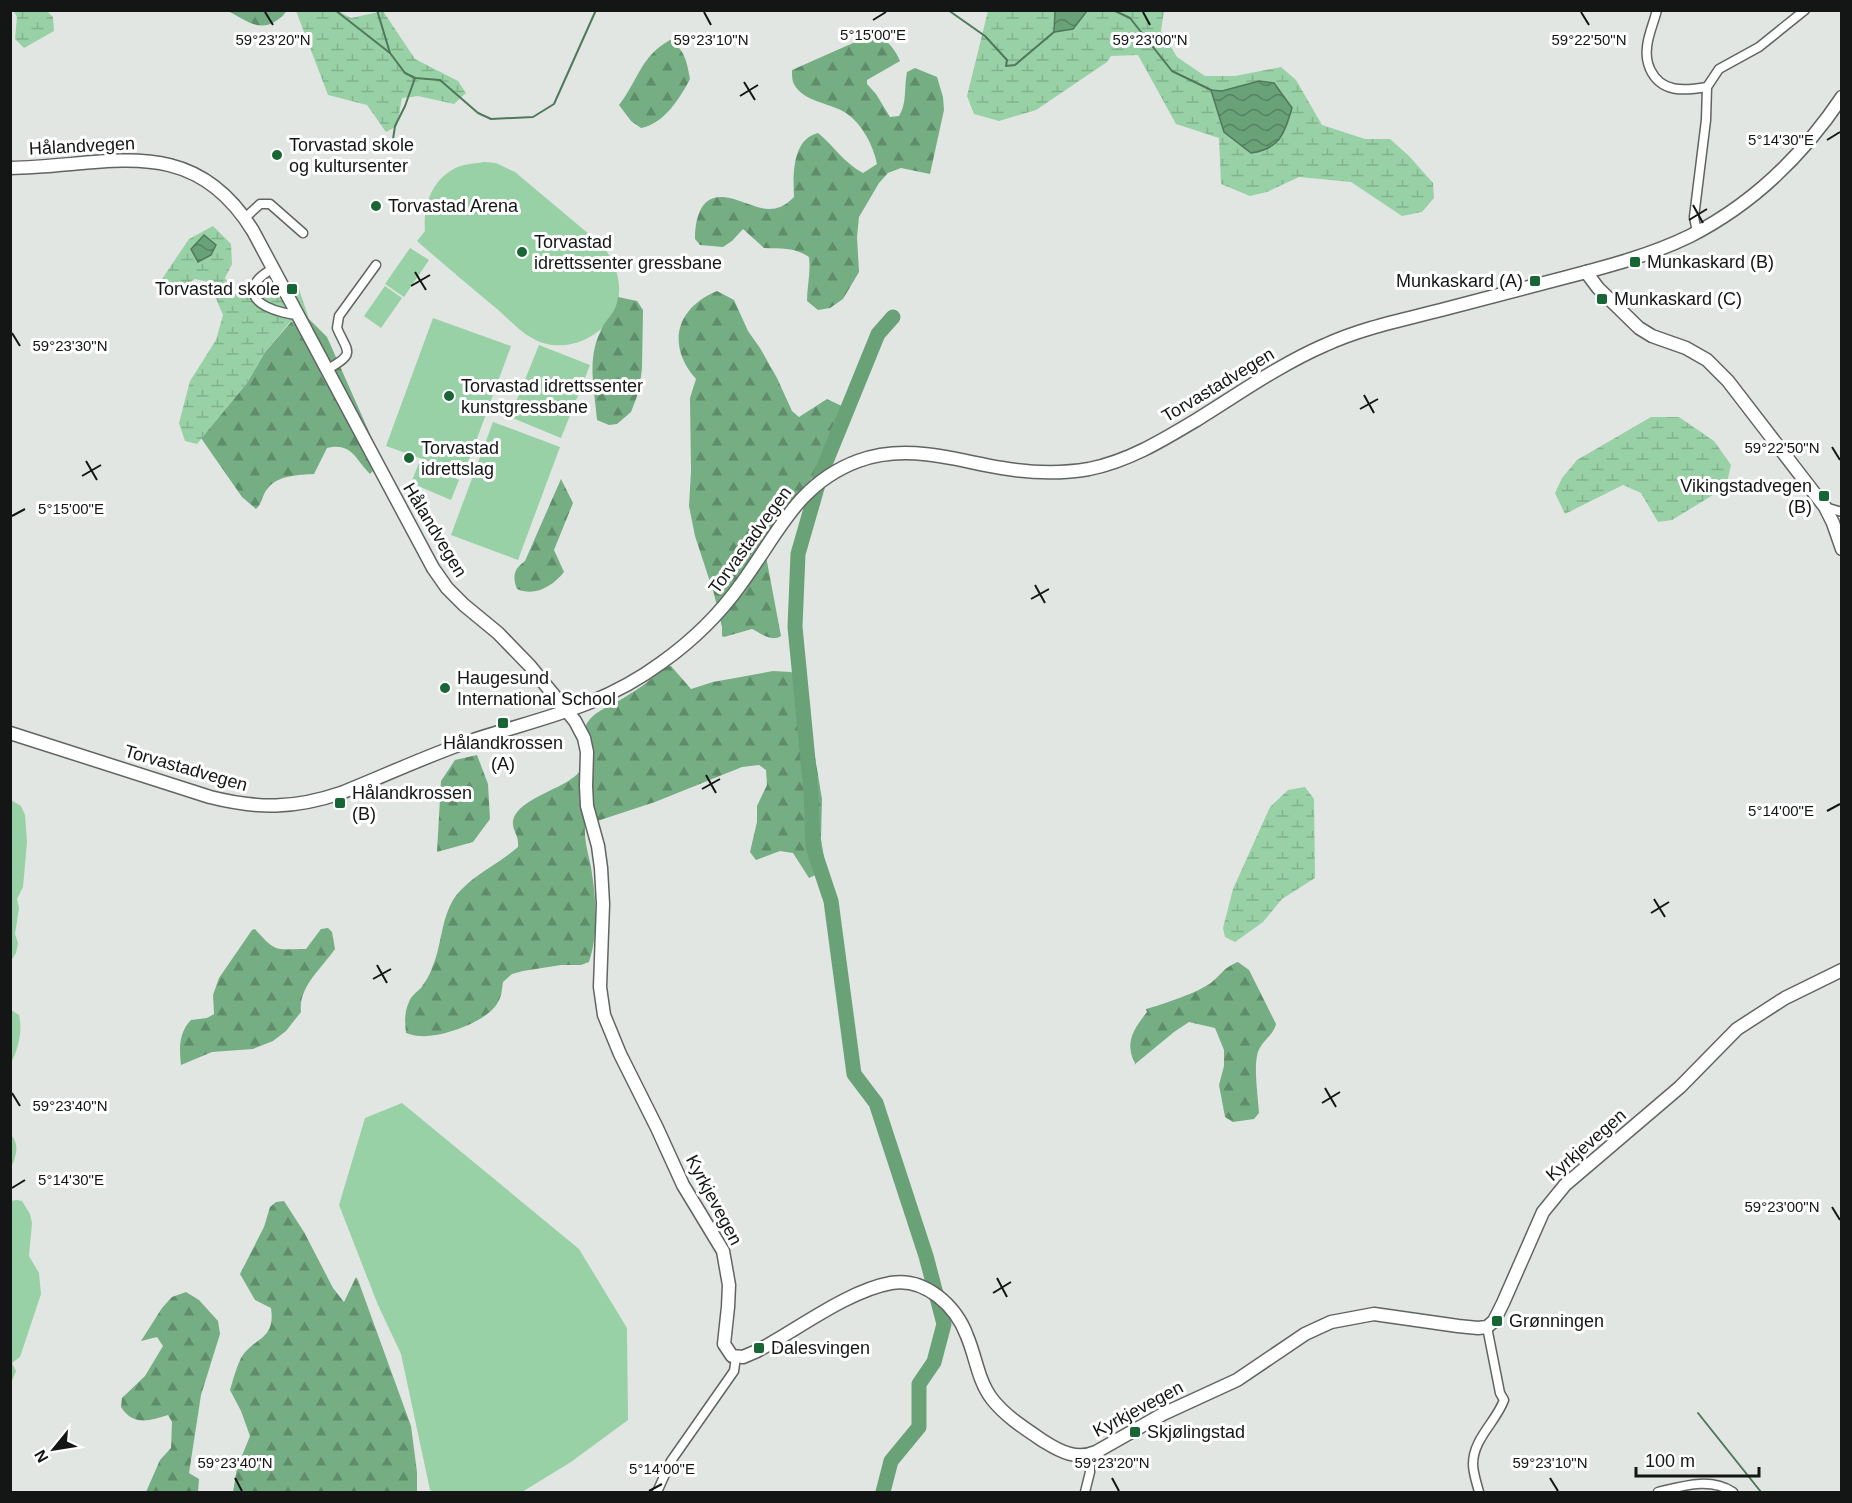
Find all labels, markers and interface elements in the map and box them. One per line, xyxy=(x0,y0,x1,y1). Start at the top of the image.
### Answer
text: 5°15'00"E xyxy=(840,26,906,43)
text: 59°23'20"N xyxy=(235,31,311,48)
text: 59°23'10"N xyxy=(673,31,749,48)
text: 59°23'00"N xyxy=(1112,31,1188,48)
text: 59°22'50"N xyxy=(1551,31,1627,48)
text: 5°14'30"E xyxy=(1748,131,1814,148)
street label: Hålandvegen xyxy=(29,133,135,159)
place label: Torvastad skole og kultursenter xyxy=(289,135,414,176)
marker: Torvastad skole og kultursenter xyxy=(270,148,284,162)
place label: Torvastad Arena xyxy=(388,196,519,216)
marker: Torvastad Arena xyxy=(369,199,383,213)
place label: Torvastad idrettssenter gressbane xyxy=(534,232,722,273)
marker: Torvastad idrettssenter gressbane xyxy=(515,245,529,259)
place label: Munkaskard (B) xyxy=(1647,252,1774,272)
marker: Munkaskard (B) xyxy=(1628,255,1642,269)
place label: Munkaskard (A) xyxy=(1396,271,1523,291)
marker: Munkaskard (A) xyxy=(1528,274,1542,288)
place label: Torvastad skole xyxy=(155,279,280,299)
marker: Torvastad skole xyxy=(285,282,299,296)
place label: Munkaskard (C) xyxy=(1614,289,1742,309)
marker: Munkaskard (C) xyxy=(1595,292,1609,306)
text: 59°23'30"N xyxy=(32,337,108,354)
street label: Torvastadvegen xyxy=(1158,344,1278,426)
place label: Torvastad idrettssenter kunstgressbane xyxy=(461,376,643,417)
marker: Torvastad idrettssenter kunstgressbane xyxy=(442,389,456,403)
place label: Torvastad idrettslag xyxy=(421,438,499,479)
text: 59°22'50"N xyxy=(1744,439,1820,456)
marker: Torvastad idrettslag xyxy=(402,451,416,465)
place label: Vikingstadvegen (B) xyxy=(1680,476,1812,517)
street label: Hålandvegen xyxy=(399,479,471,581)
street label: Torvastadvegen xyxy=(705,483,795,597)
marker: Vikingstadvegen (B) xyxy=(1817,489,1831,503)
text: 5°15'00"E xyxy=(38,500,104,517)
place label: Haugesund International School xyxy=(457,668,616,709)
marker: Haugesund International School xyxy=(438,681,452,695)
marker: Hålandkrossen (A) xyxy=(496,716,510,730)
place label: Hålandkrossen (A) xyxy=(443,733,563,774)
street label: Torvastadvegen xyxy=(122,741,250,795)
place label: Hålandkrossen (B) xyxy=(352,783,472,824)
marker: Hålandkrossen (B) xyxy=(333,796,347,810)
text: 5°14'00"E xyxy=(1748,802,1814,819)
text: 59°23'40"N xyxy=(32,1097,108,1114)
street label: Kyrkjevegen xyxy=(1542,1105,1630,1185)
street label: Kyrkjevegen xyxy=(682,1152,746,1248)
text: 5°14'30"E xyxy=(38,1171,104,1188)
text: 59°23'00"N xyxy=(1744,1198,1820,1215)
place label: Grønningen xyxy=(1509,1311,1604,1331)
marker: Grønningen xyxy=(1490,1314,1504,1328)
place label: Dalesvingen xyxy=(771,1338,870,1358)
marker: Dalesvingen xyxy=(752,1341,766,1355)
street label: Kyrkjevegen xyxy=(1090,1377,1186,1441)
north arrow xyxy=(24,1419,84,1479)
place label: Skjølingstad xyxy=(1147,1422,1245,1442)
marker: Skjølingstad xyxy=(1128,1425,1142,1439)
scale bar xyxy=(1636,1440,1759,1478)
text: N xyxy=(31,1447,52,1466)
text: 100 m xyxy=(1645,1451,1695,1471)
text: 59°23'40"N xyxy=(197,1454,273,1471)
text: 59°23'20"N xyxy=(1074,1454,1150,1471)
text: 59°23'10"N xyxy=(1512,1454,1588,1471)
text: 5°14'00"E xyxy=(629,1460,695,1477)

